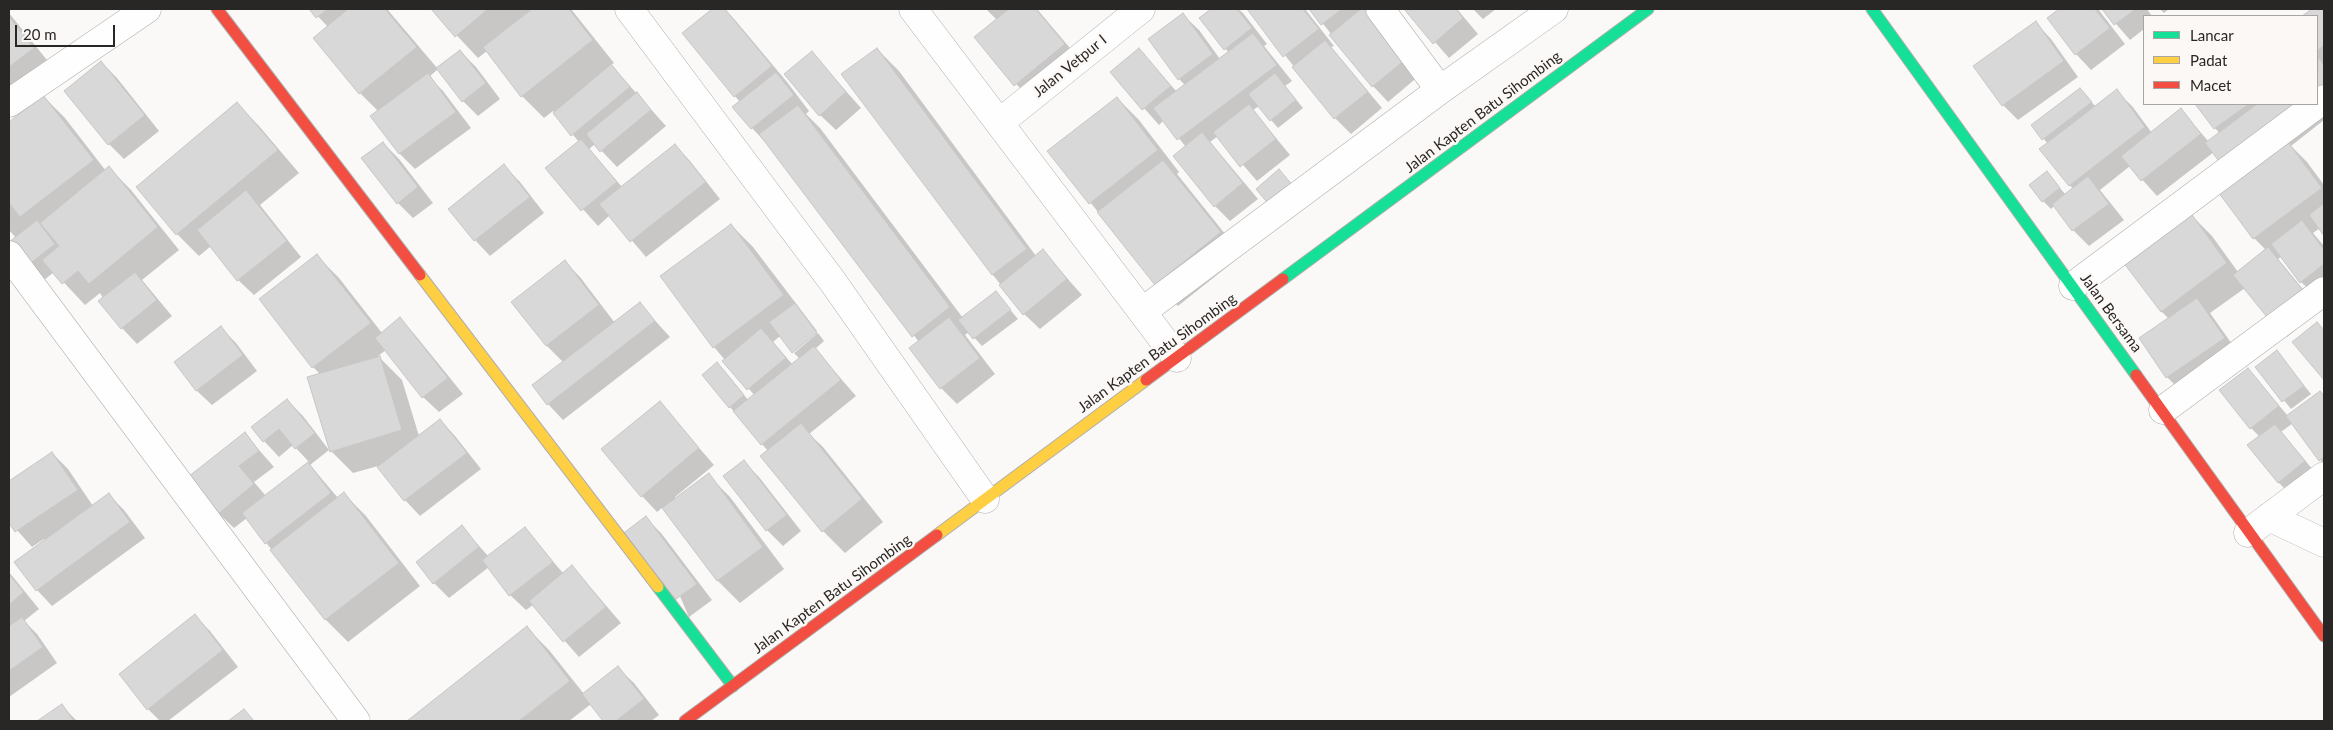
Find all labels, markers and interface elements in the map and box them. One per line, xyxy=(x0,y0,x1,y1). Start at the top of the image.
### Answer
scale bar xyxy=(18,15,118,47)
legend xyxy=(2143,15,2318,105)
text: 20 m xyxy=(23,25,57,43)
text: Lancar xyxy=(2190,26,2234,44)
street label: Jalan Vetpur I xyxy=(1030,31,1110,101)
street label: Jalan Kapten Batu Sihombing xyxy=(1401,47,1565,177)
text: Padat xyxy=(2190,51,2227,69)
text: Macet xyxy=(2190,76,2231,94)
street label: Jalan Bersama xyxy=(2076,270,2146,356)
street label: Jalan Kapten Batu Sihombing xyxy=(1074,289,1240,417)
street label: Jalan Kapten Batu Sihombing xyxy=(749,530,915,658)

